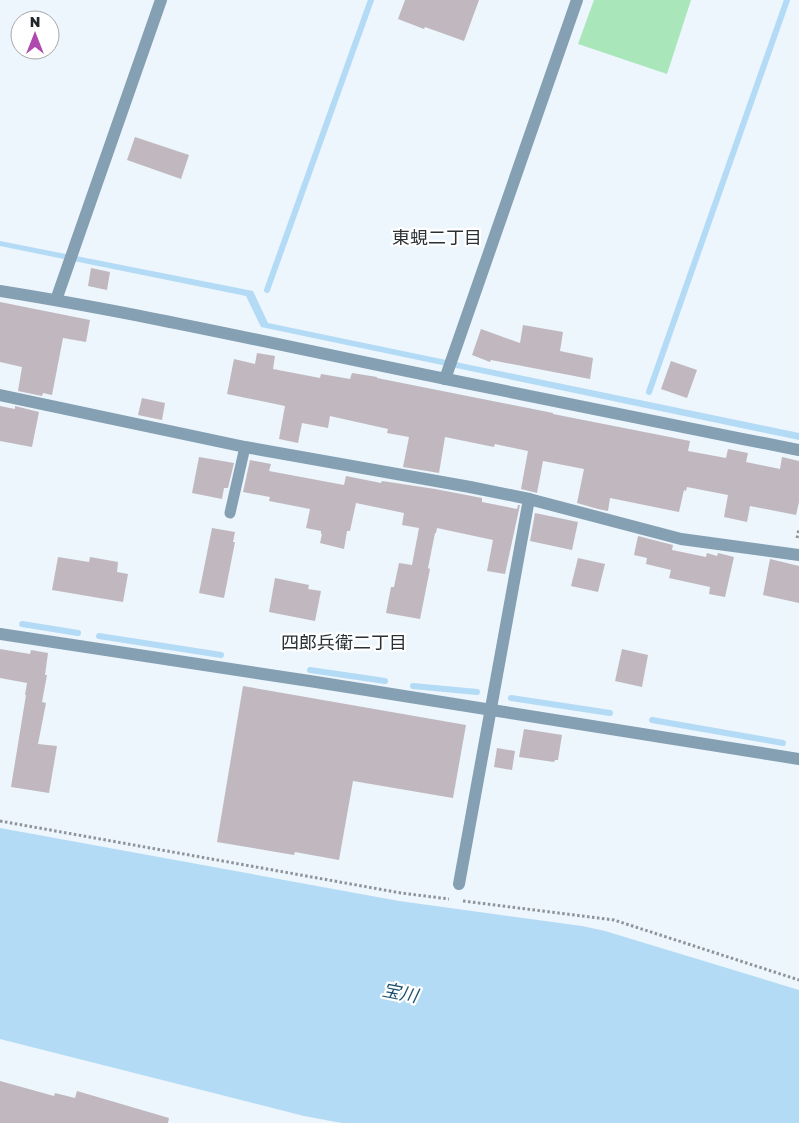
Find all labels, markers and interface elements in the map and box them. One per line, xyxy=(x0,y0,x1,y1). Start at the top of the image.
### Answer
north arrow xyxy=(10,10,60,60)
text: N xyxy=(30,13,40,30)
district label: 東蜆二丁目 xyxy=(392,226,482,248)
district label: 四郎兵衛二丁目 xyxy=(281,631,407,653)
water label: 宝川 xyxy=(380,978,422,1007)

